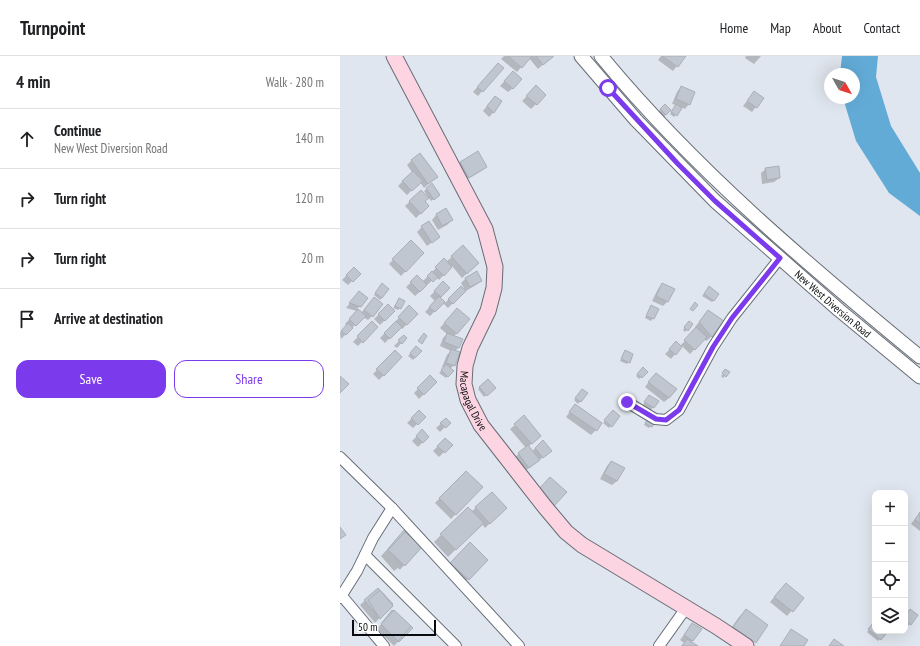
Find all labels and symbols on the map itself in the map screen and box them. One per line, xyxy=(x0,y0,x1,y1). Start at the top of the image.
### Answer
north arrow xyxy=(824,68,860,104)
route start xyxy=(599,79,617,97)
street label: New West Diversion Road xyxy=(792,267,874,341)
street label: Macapagal Drive xyxy=(457,371,490,434)
route end xyxy=(618,393,636,411)
scale bar xyxy=(352,618,436,637)

